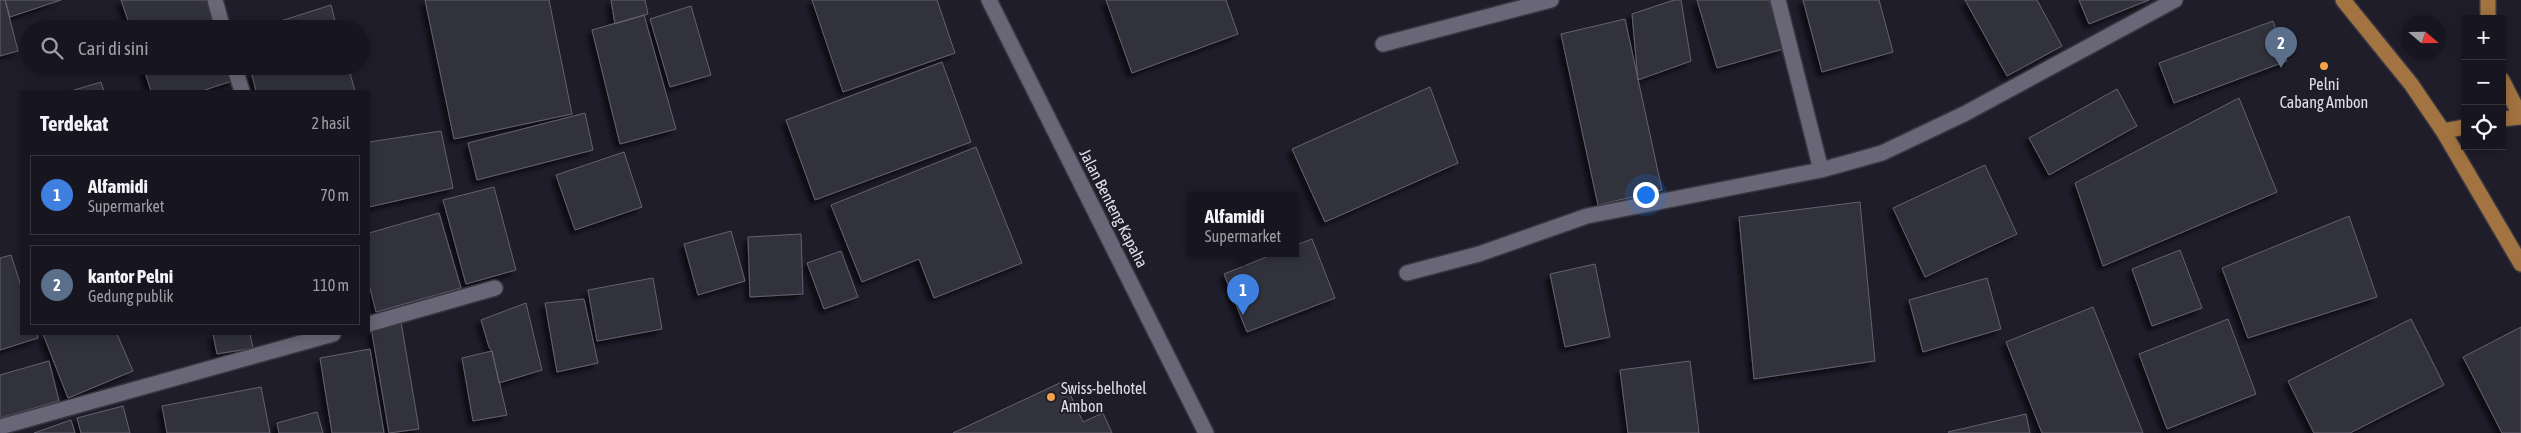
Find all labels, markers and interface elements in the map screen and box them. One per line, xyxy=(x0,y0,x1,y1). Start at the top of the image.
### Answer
north arrow xyxy=(2401,15,2446,60)
map controls xyxy=(2461,15,2506,150)
button: + xyxy=(2461,15,2506,60)
search box xyxy=(20,20,370,75)
pin: 2 xyxy=(2265,27,2297,68)
icon: search xyxy=(38,34,66,62)
text: Cari di sini xyxy=(78,37,149,59)
marker: Pelni Cabang Ambon xyxy=(2318,60,2330,72)
button: − xyxy=(2461,60,2506,105)
place label: Pelni Cabang Ambon xyxy=(2280,75,2368,112)
button: locate xyxy=(2461,105,2506,150)
text: Terdekat xyxy=(40,111,108,135)
text: 2 hasil xyxy=(312,114,350,132)
street label: Jalan Benteng Kapaha xyxy=(1075,146,1152,271)
text: Alfamidi xyxy=(88,175,148,197)
your location xyxy=(1633,182,1659,208)
text: 1 xyxy=(53,186,61,204)
text: 70 m xyxy=(320,186,349,204)
popup xyxy=(1187,192,1299,257)
text: Supermarket xyxy=(88,197,164,215)
text: Alfamidi xyxy=(1205,205,1265,227)
text: Supermarket xyxy=(1205,227,1281,245)
text: kantor Pelni xyxy=(88,265,173,287)
pin: 1 xyxy=(1227,274,1259,315)
text: 2 xyxy=(53,276,61,294)
text: 110 m xyxy=(313,276,349,294)
text: Gedung publik xyxy=(88,287,174,305)
place label: Swiss-belhotel Ambon xyxy=(1061,379,1147,415)
marker: Swiss-belhotel Ambon xyxy=(1045,391,1057,403)

